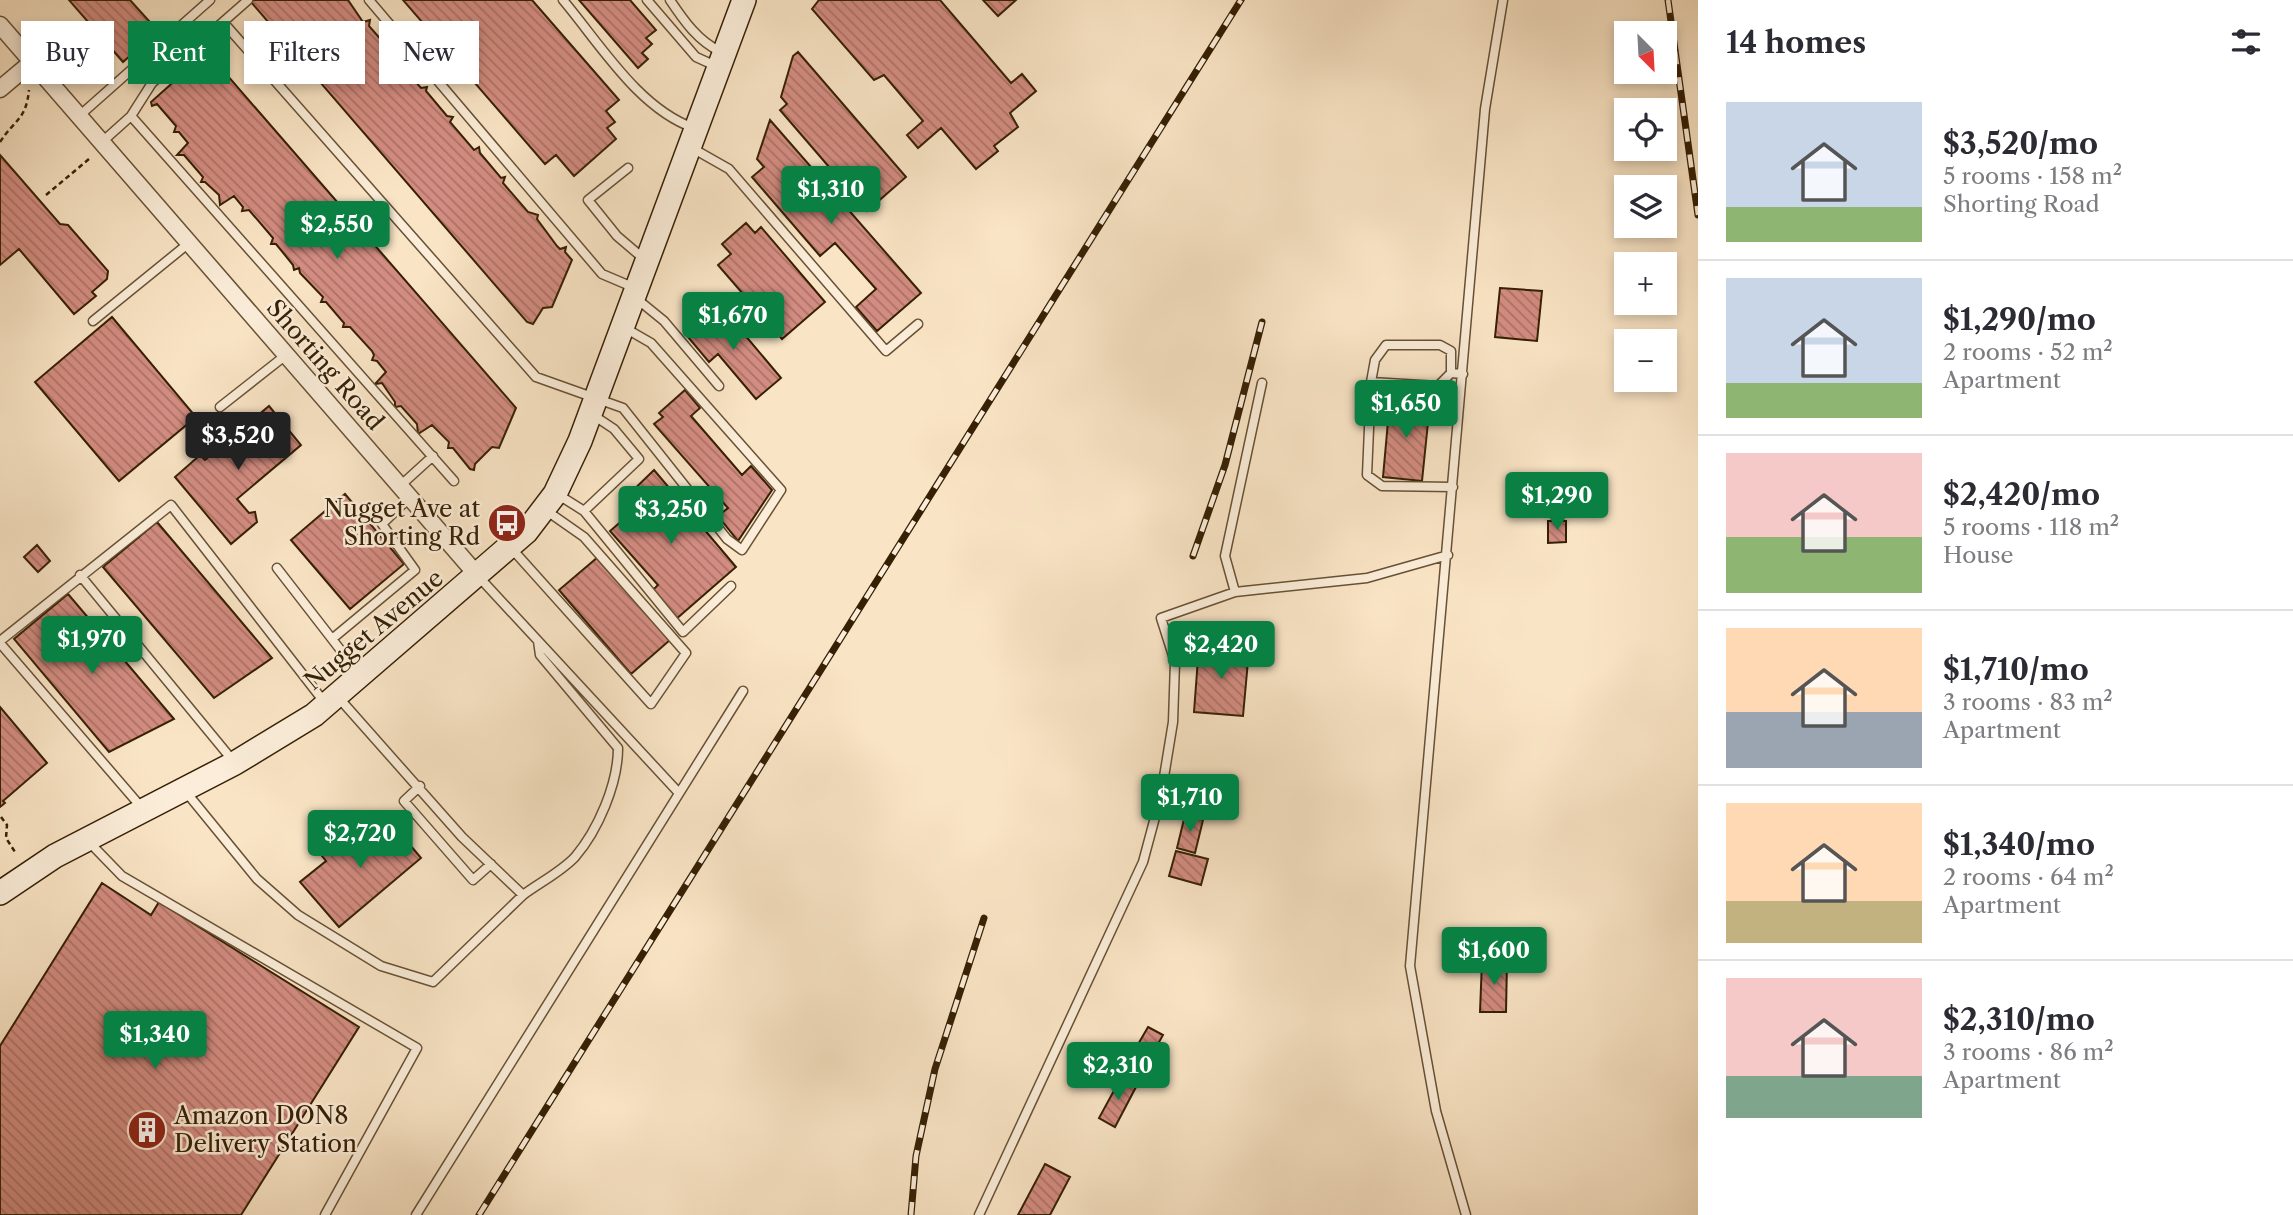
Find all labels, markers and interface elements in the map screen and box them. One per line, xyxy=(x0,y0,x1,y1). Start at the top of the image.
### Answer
chip: Buy xyxy=(21,21,114,84)
chip: Rent xyxy=(128,21,230,84)
chip: Filters xyxy=(244,21,365,84)
chip: New xyxy=(379,21,479,84)
north arrow xyxy=(1614,21,1676,84)
map controls xyxy=(1614,21,1677,392)
icon: filters xyxy=(2227,23,2265,61)
text: 14 homes xyxy=(1726,24,1866,61)
button: locate xyxy=(1614,98,1677,161)
text: $3,520/mo xyxy=(1943,125,2098,162)
icon: home xyxy=(1782,130,1866,214)
text: 5 rooms · 158 m² xyxy=(1943,162,2122,190)
pin: $1,310 xyxy=(774,166,888,226)
text: $1,310 xyxy=(797,175,865,203)
button: layers xyxy=(1614,175,1677,238)
text: Shorting Road xyxy=(1943,190,2100,218)
pin: $2,550 xyxy=(280,202,394,261)
text: $2,550 xyxy=(301,210,373,238)
button: + xyxy=(1614,252,1677,315)
pin: $1,670 xyxy=(676,292,790,352)
street label: Shorting Road xyxy=(261,293,390,436)
text: $1,670 xyxy=(698,301,768,329)
text: $1,290/mo xyxy=(1943,301,2096,338)
icon: home xyxy=(1782,306,1866,390)
button: − xyxy=(1614,329,1677,392)
text: 2 rooms · 52 m² xyxy=(1943,338,2113,366)
text: Apartment xyxy=(1943,366,2061,394)
pin: $1,650 xyxy=(1349,380,1463,440)
text: $1,650 xyxy=(1371,389,1441,417)
pin: $3,520 xyxy=(181,412,295,472)
text: $3,520 xyxy=(201,421,275,449)
pin: $1,290 xyxy=(1500,472,1614,532)
text: $2,420/mo xyxy=(1943,476,2100,513)
text: $1,290 xyxy=(1521,481,1593,509)
icon: home xyxy=(1782,481,1866,565)
pin: $3,250 xyxy=(614,486,728,546)
place label: Nugget Ave at Shorting Rd xyxy=(324,494,481,551)
text: $3,250 xyxy=(634,495,708,523)
bus stop icon: Nugget Ave at Shorting Rd xyxy=(486,502,528,544)
text: 5 rooms · 118 m² xyxy=(1943,513,2119,541)
text: House xyxy=(1943,541,2013,569)
street label: Nugget Avenue xyxy=(299,563,449,696)
pin: $1,970 xyxy=(35,616,149,676)
pin: $2,420 xyxy=(1164,622,1278,681)
text: $1,970 xyxy=(57,625,127,653)
text: $2,420 xyxy=(1184,630,1258,658)
text: $1,710/mo xyxy=(1943,651,2089,688)
icon: home xyxy=(1782,656,1866,740)
text: 3 rooms · 83 m² xyxy=(1943,688,2113,716)
text: Apartment xyxy=(1943,716,2061,744)
pin: $1,710 xyxy=(1133,774,1247,834)
text: $1,710 xyxy=(1157,783,1223,811)
pin: $2,720 xyxy=(303,810,417,870)
text: $2,720 xyxy=(324,819,396,847)
text: $1,340/mo xyxy=(1943,826,2095,863)
icon: home xyxy=(1782,831,1866,915)
text: 2 rooms · 64 m² xyxy=(1943,863,2114,891)
text: Apartment xyxy=(1943,891,2061,919)
pin: $1,600 xyxy=(1437,928,1551,987)
text: $1,600 xyxy=(1458,936,1530,964)
text: $2,310/mo xyxy=(1943,1001,2095,1038)
icon: home xyxy=(1782,1006,1866,1090)
pin: $1,340 xyxy=(98,1012,212,1071)
text: $1,340 xyxy=(120,1020,190,1048)
text: 3 rooms · 86 m² xyxy=(1943,1038,2114,1066)
pin: $2,310 xyxy=(1061,1042,1175,1102)
text: $2,310 xyxy=(1083,1051,1153,1079)
text: Apartment xyxy=(1943,1066,2061,1094)
place label: Amazon DON8 Delivery Station xyxy=(173,1101,357,1158)
building icon: Amazon DON8 Delivery Station xyxy=(126,1109,168,1151)

